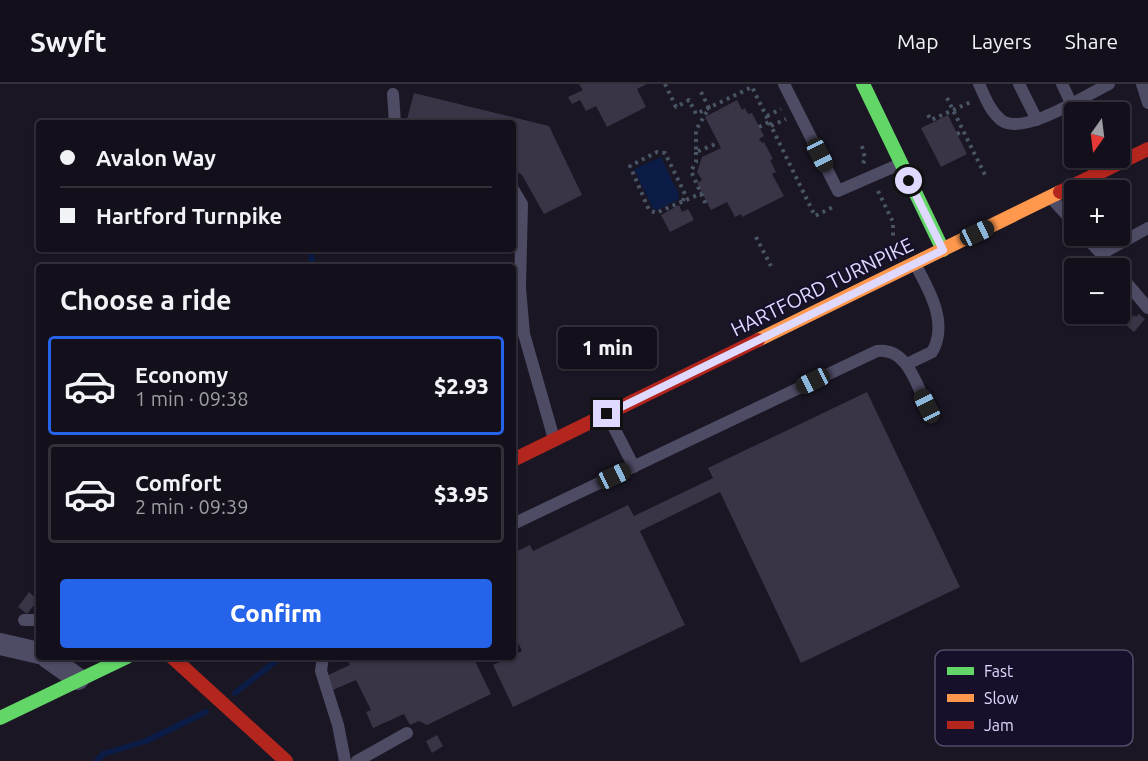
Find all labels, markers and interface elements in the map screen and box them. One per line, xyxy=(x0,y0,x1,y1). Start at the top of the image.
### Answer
text: Swyft xyxy=(30,26,107,57)
text: Map xyxy=(897,29,938,53)
text: Layers xyxy=(971,29,1032,53)
text: Share xyxy=(1065,29,1118,53)
north arrow xyxy=(1064,102,1130,168)
map controls xyxy=(1064,102,1130,324)
car xyxy=(804,135,836,175)
text: Avalon Way xyxy=(96,145,216,170)
route start xyxy=(895,167,922,194)
button: + xyxy=(1064,180,1130,246)
text: Hartford Turnpike xyxy=(96,203,282,228)
car xyxy=(957,217,997,249)
street label: HARTFORD TURNPIKE xyxy=(727,232,917,341)
button: − xyxy=(1064,258,1130,324)
text: Choose a ride xyxy=(60,285,232,315)
callout: 1 min xyxy=(558,327,656,369)
text: 1 min xyxy=(582,336,633,359)
icon: car xyxy=(63,359,117,413)
text: Economy xyxy=(135,362,228,387)
car xyxy=(793,365,833,397)
text: $2.93 xyxy=(434,373,489,398)
car xyxy=(911,386,943,426)
text: 1 min · 09:38 xyxy=(135,387,249,410)
route end xyxy=(593,400,620,427)
car xyxy=(594,460,634,492)
icon: car xyxy=(63,467,117,521)
text: Comfort xyxy=(135,470,222,495)
text: $3.95 xyxy=(434,481,489,506)
text: 2 min · 09:39 xyxy=(135,495,249,518)
button: Confirm xyxy=(60,579,492,648)
legend xyxy=(935,650,1133,746)
text: Fast xyxy=(984,662,1014,680)
text: Slow xyxy=(984,689,1019,707)
text: Jam xyxy=(984,716,1014,734)

